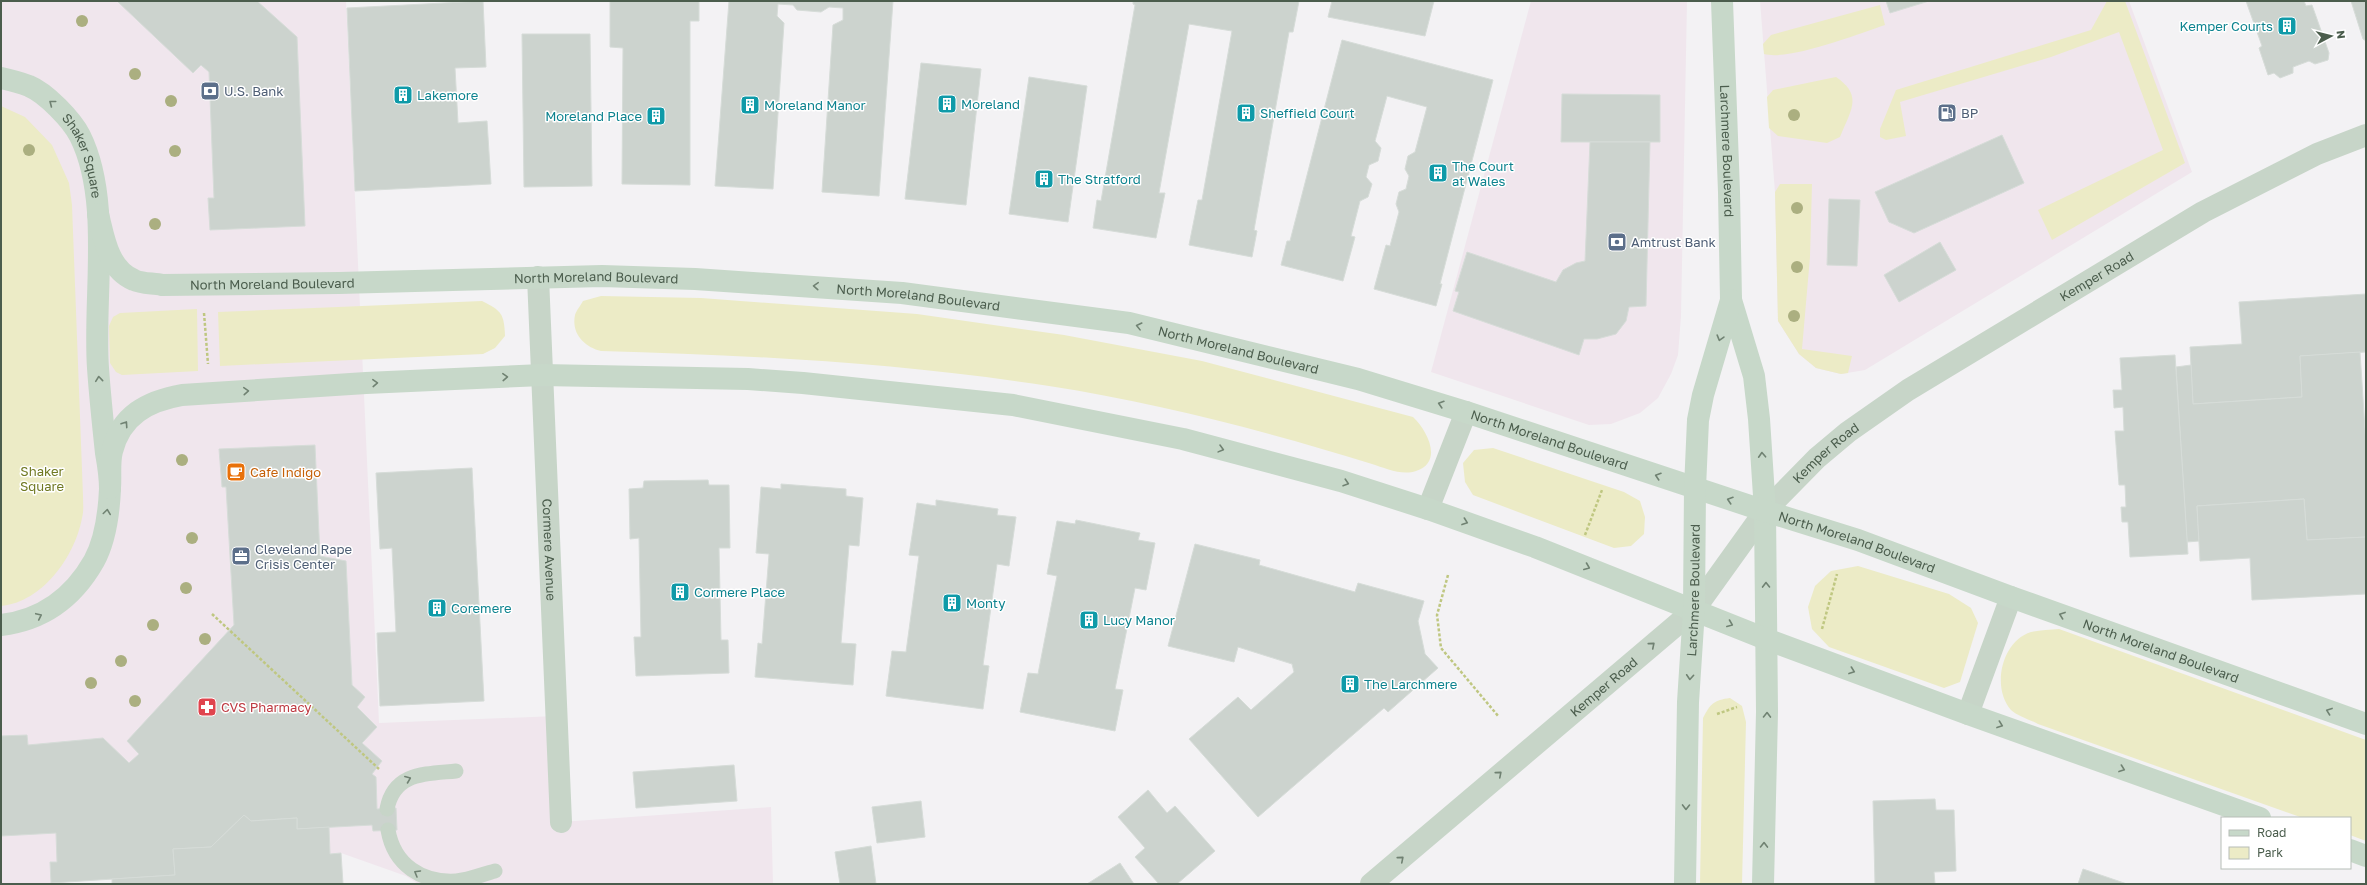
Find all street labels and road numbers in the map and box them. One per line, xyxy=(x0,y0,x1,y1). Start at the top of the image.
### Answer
street label: Larchmere Boulevard xyxy=(1717,84,1737,217)
street label: Shaker Square xyxy=(59,110,105,199)
street label: Kemper Road xyxy=(2057,248,2136,305)
street label: North Moreland Boulevard xyxy=(514,268,679,286)
street label: North Moreland Boulevard xyxy=(190,275,355,293)
street label: North Moreland Boulevard xyxy=(836,281,1001,314)
street label: North Moreland Boulevard xyxy=(1156,322,1320,377)
street label: North Moreland Boulevard xyxy=(1469,406,1630,473)
street label: Kemper Road xyxy=(1789,419,1862,486)
street label: Cormere Avenue xyxy=(539,498,560,601)
street label: North Moreland Boulevard xyxy=(1777,508,1938,576)
street label: Larchmere Boulevard xyxy=(1683,524,1703,657)
street label: North Moreland Boulevard xyxy=(2081,615,2241,686)
street label: Kemper Road xyxy=(1567,654,1641,720)

